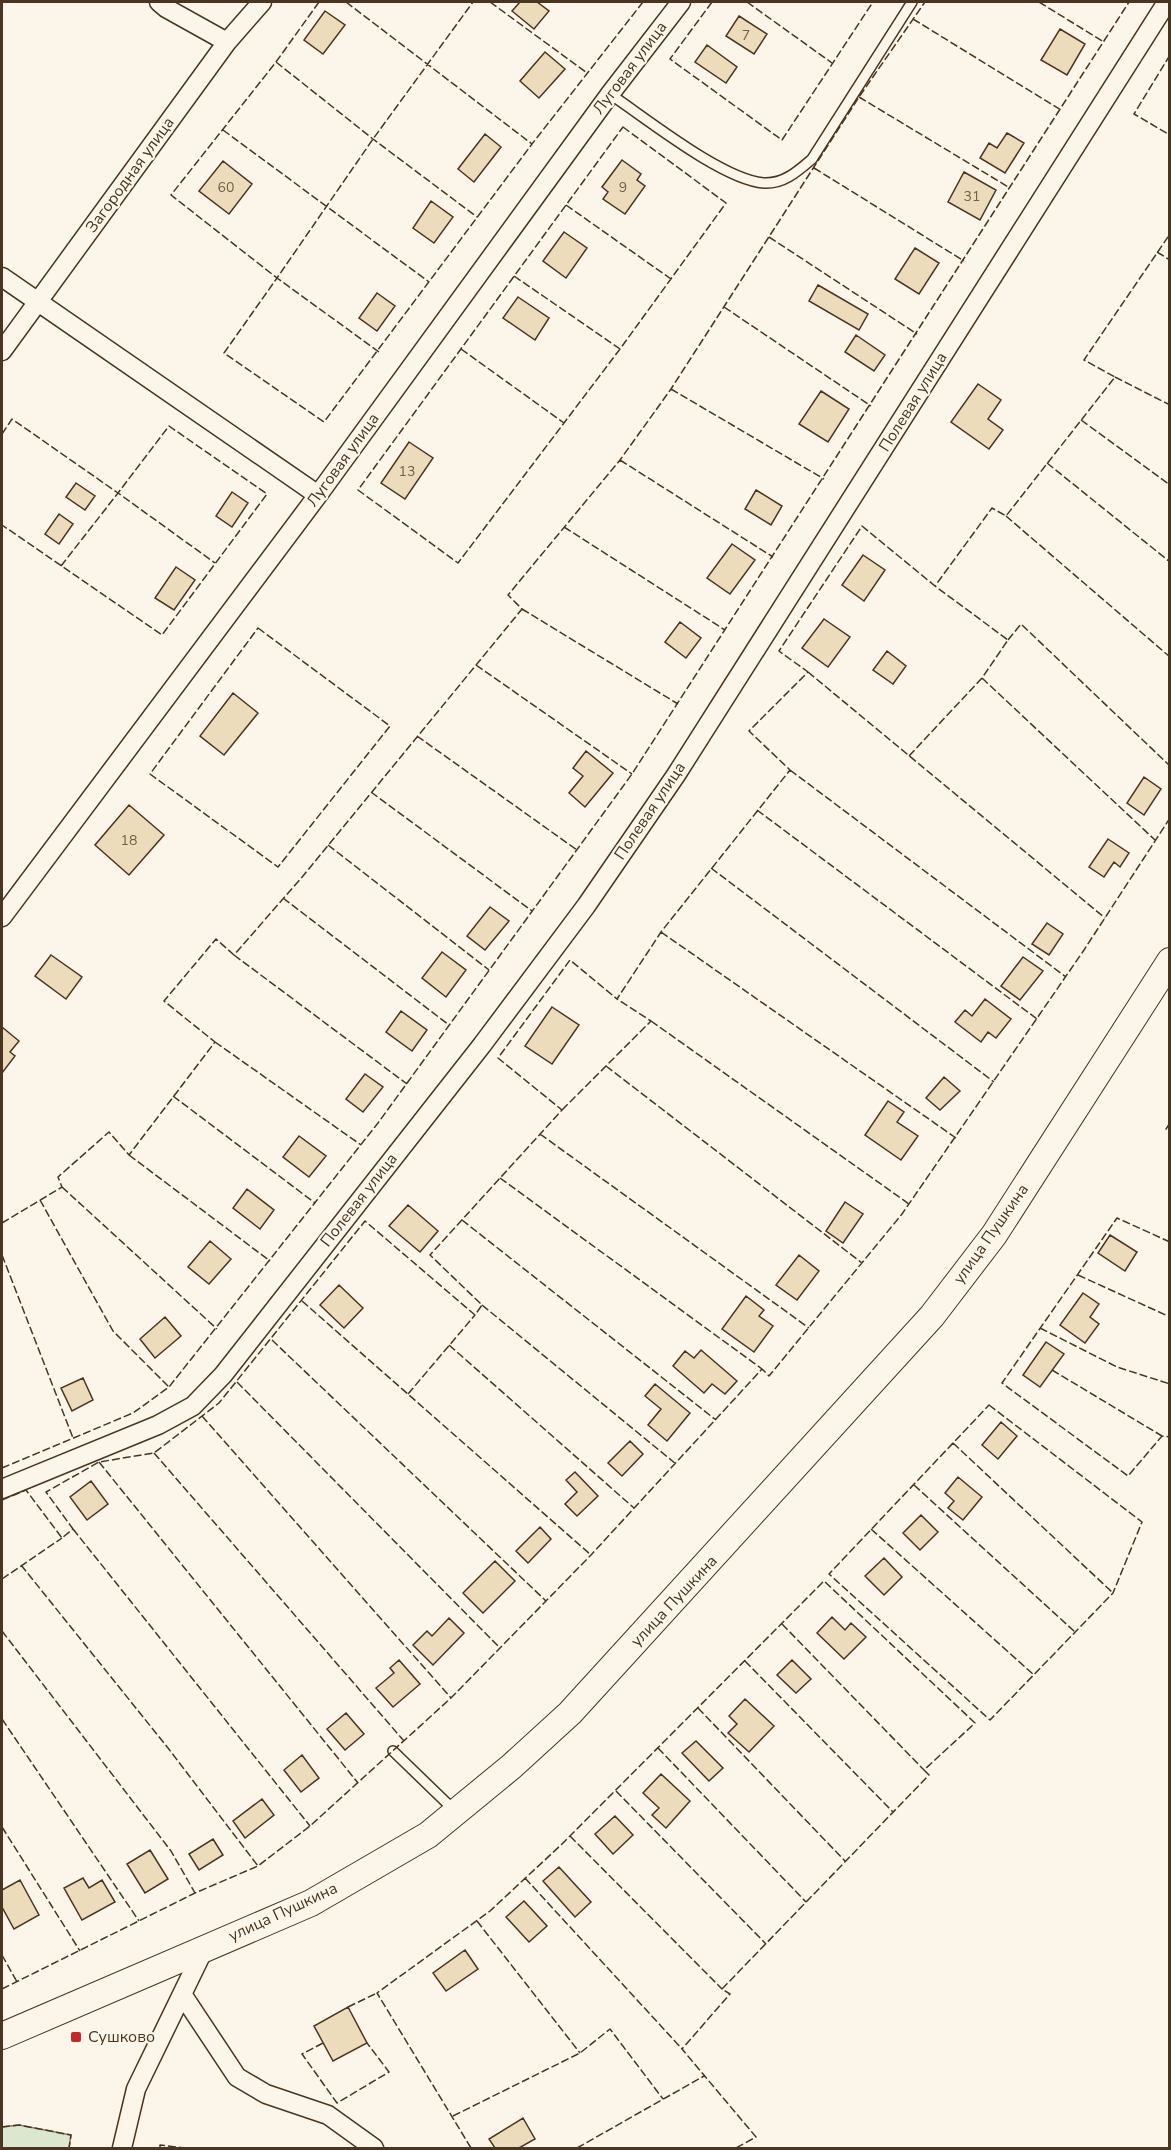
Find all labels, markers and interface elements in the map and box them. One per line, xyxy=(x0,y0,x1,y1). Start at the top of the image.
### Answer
street label: Луговая улица xyxy=(588,17,672,119)
house number: 7 xyxy=(742,26,750,45)
street label: Загородная улица xyxy=(80,113,180,237)
house number: 60 xyxy=(218,178,234,197)
house number: 9 xyxy=(619,178,627,197)
house number: 31 xyxy=(964,187,980,206)
street label: Полевая улица xyxy=(874,348,952,456)
street label: Луговая улица xyxy=(301,409,385,511)
house number: 13 xyxy=(399,462,415,481)
street label: Полевая улица xyxy=(609,758,691,864)
house number: 18 xyxy=(121,831,137,850)
street label: Полевая улица xyxy=(315,1148,403,1252)
street label: улица Пушкина xyxy=(948,1179,1034,1289)
street label: улица Пушкина xyxy=(626,1550,722,1652)
street label: улица Пушкина xyxy=(225,1877,341,1947)
place label: Сушково xyxy=(88,2026,155,2048)
marker: Сушково xyxy=(69,2030,83,2044)

